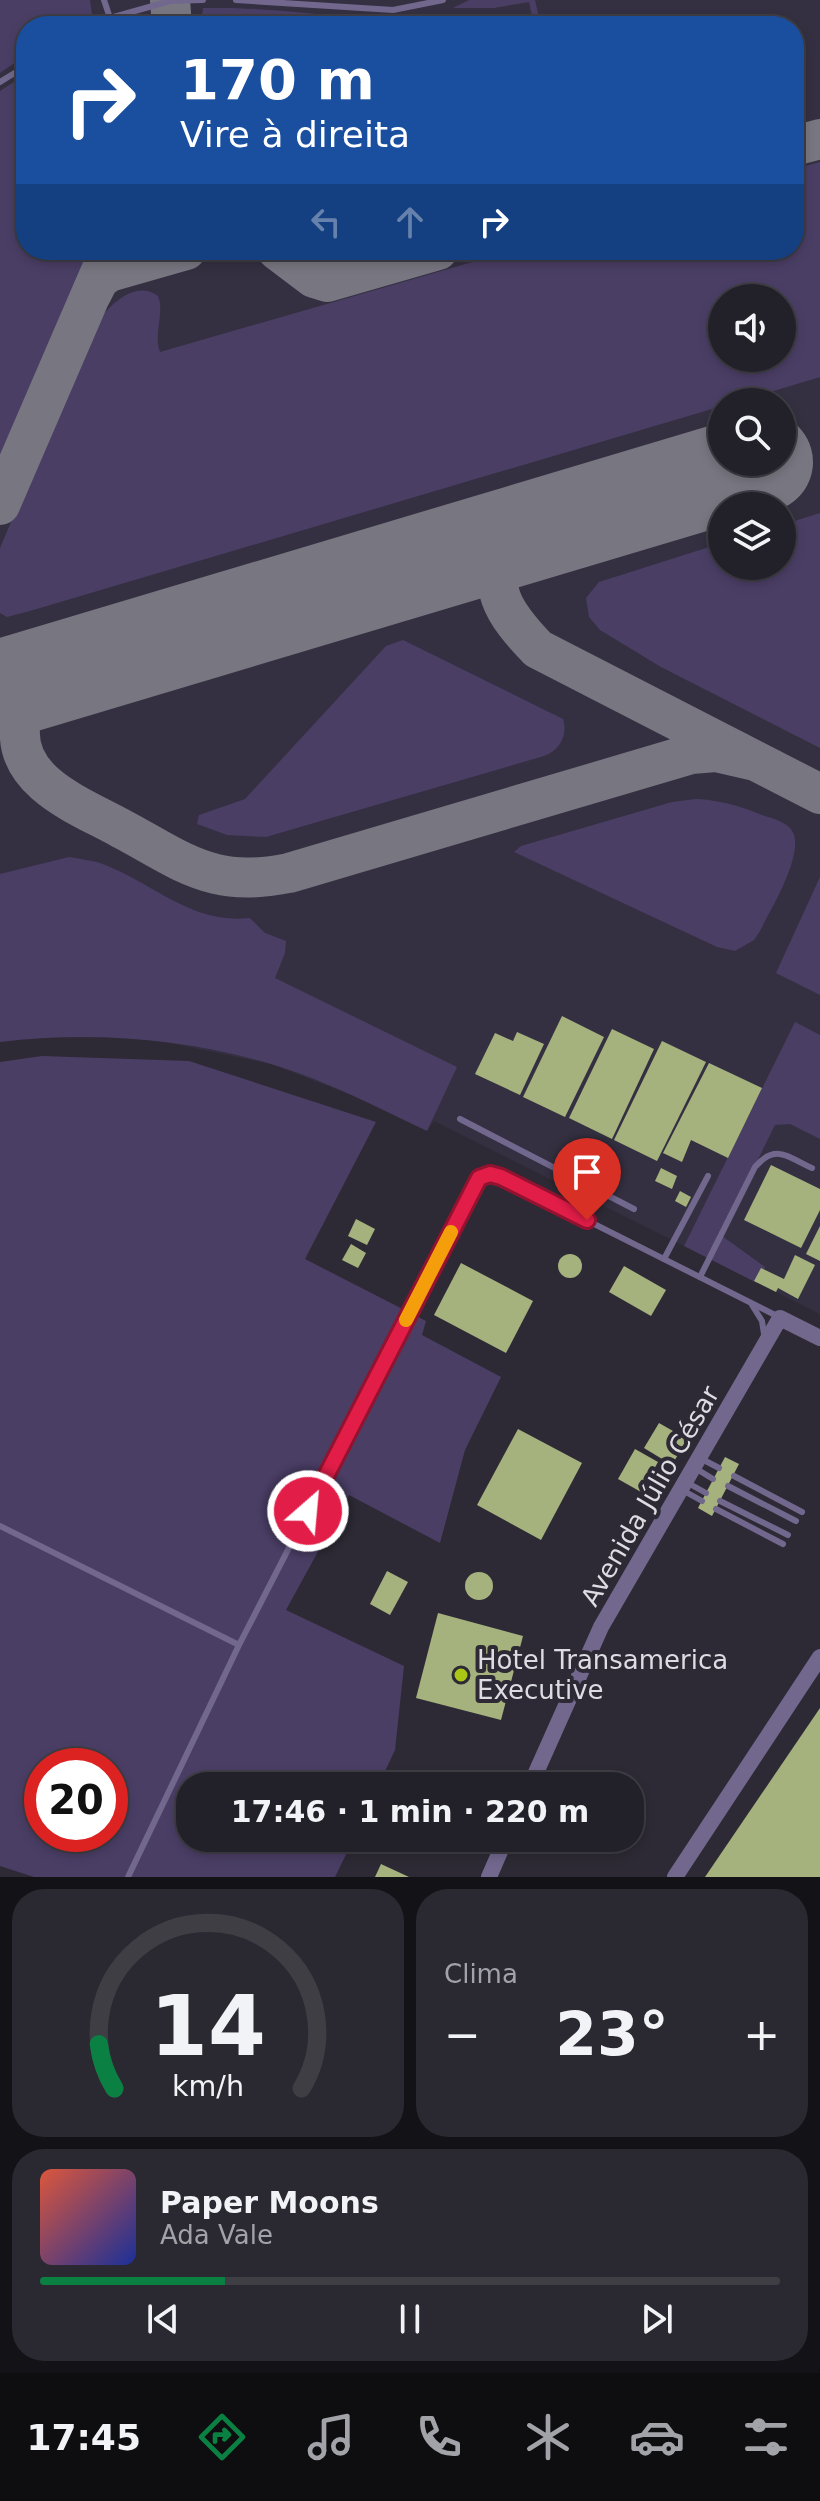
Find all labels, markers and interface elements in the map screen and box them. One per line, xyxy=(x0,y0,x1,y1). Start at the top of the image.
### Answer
text: 170 m xyxy=(180,47,375,112)
icon: right xyxy=(48,48,152,152)
text: Vire à direita xyxy=(180,114,410,155)
icon: left xyxy=(304,200,348,244)
icon: ahead xyxy=(388,200,432,244)
icon: right xyxy=(472,200,516,244)
map controls xyxy=(708,284,796,580)
button: sound xyxy=(708,284,796,372)
button: search xyxy=(708,388,796,476)
button: layers xyxy=(708,492,796,580)
pin xyxy=(553,1138,621,1220)
icon: arrive xyxy=(565,1150,609,1194)
street label: Avenida Júlio César xyxy=(575,1380,725,1611)
position arrow xyxy=(266,1469,350,1553)
place label: Hotel Transamerica Executive xyxy=(477,1645,728,1705)
marker: Hotel Transamerica Executive xyxy=(452,1666,470,1684)
speed limit sign: 20 xyxy=(24,1748,128,1852)
text: 17:46 · 1 min · 220 m xyxy=(231,1794,589,1829)
text: Clima xyxy=(444,1959,518,1989)
text: 14 xyxy=(150,1978,266,2075)
text: 23° xyxy=(555,1999,669,2069)
text: − xyxy=(444,2009,481,2060)
text: + xyxy=(743,2009,780,2060)
text: km/h xyxy=(172,2069,244,2103)
text: Paper Moons xyxy=(160,2185,379,2220)
text: Ada Vale xyxy=(160,2220,273,2250)
icon: previous xyxy=(141,2297,185,2341)
icon: pause xyxy=(388,2297,432,2341)
icon: next xyxy=(635,2297,679,2341)
icon: directions xyxy=(194,2409,250,2465)
icon: music xyxy=(303,2409,359,2465)
icon: phone xyxy=(411,2409,467,2465)
icon: climate xyxy=(520,2409,576,2465)
icon: car xyxy=(629,2409,685,2465)
icon: filters xyxy=(738,2409,794,2465)
text: 17:45 xyxy=(26,2417,141,2458)

